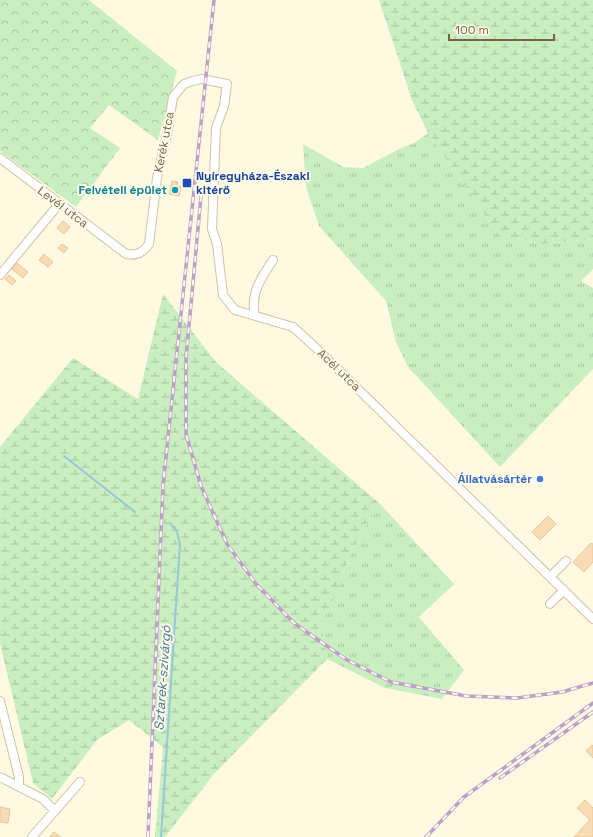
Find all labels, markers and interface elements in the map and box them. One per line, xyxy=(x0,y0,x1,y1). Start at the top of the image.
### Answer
scale bar xyxy=(449,16,554,42)
text: 100 m xyxy=(455,22,489,38)
street label: Kerék utca xyxy=(150,110,178,174)
place label: Nyíregyháza-Északi kitérő xyxy=(196,168,310,198)
marker: Nyíregyháza-Északi kitérő xyxy=(181,177,193,189)
place label: Felvételi épület xyxy=(78,182,167,198)
street label: Levél utca xyxy=(34,183,92,231)
marker: Felvételi épület xyxy=(170,185,180,195)
street label: Acél utca xyxy=(314,345,364,395)
place label: Állatvásártér xyxy=(458,471,532,487)
marker: Állatvásártér xyxy=(535,474,545,484)
water label: Sztarek-szivárgó xyxy=(150,624,175,731)

